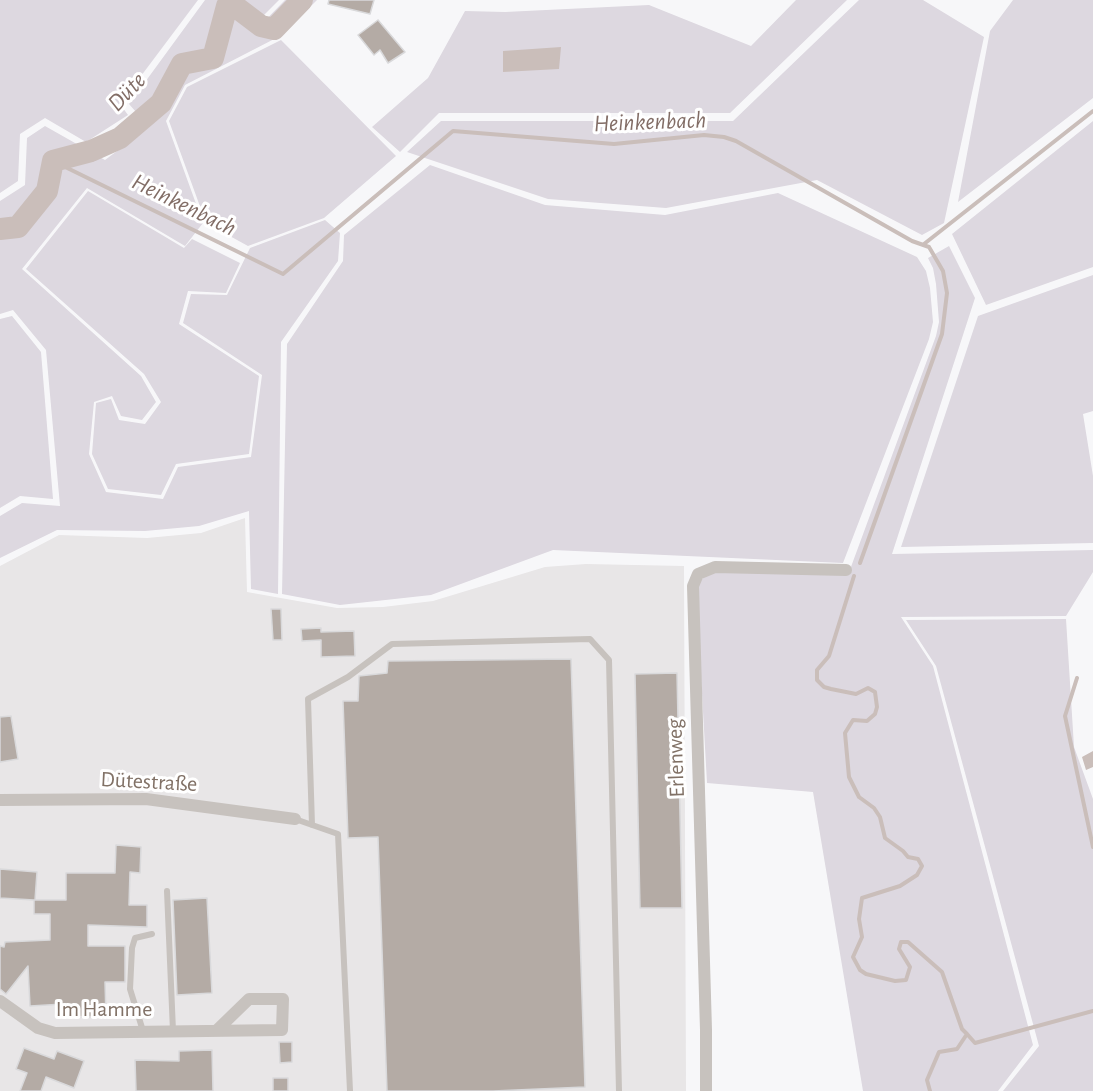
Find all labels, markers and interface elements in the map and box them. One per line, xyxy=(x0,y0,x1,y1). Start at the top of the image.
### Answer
water label: Düte xyxy=(102,67,152,117)
water label: Heinkenbach xyxy=(593,106,707,138)
water label: Heinkenbach xyxy=(127,167,241,243)
street label: Erlenweg xyxy=(661,718,691,798)
street label: Dütestraße xyxy=(100,766,198,798)
street label: Im Hamme xyxy=(56,996,152,1022)

